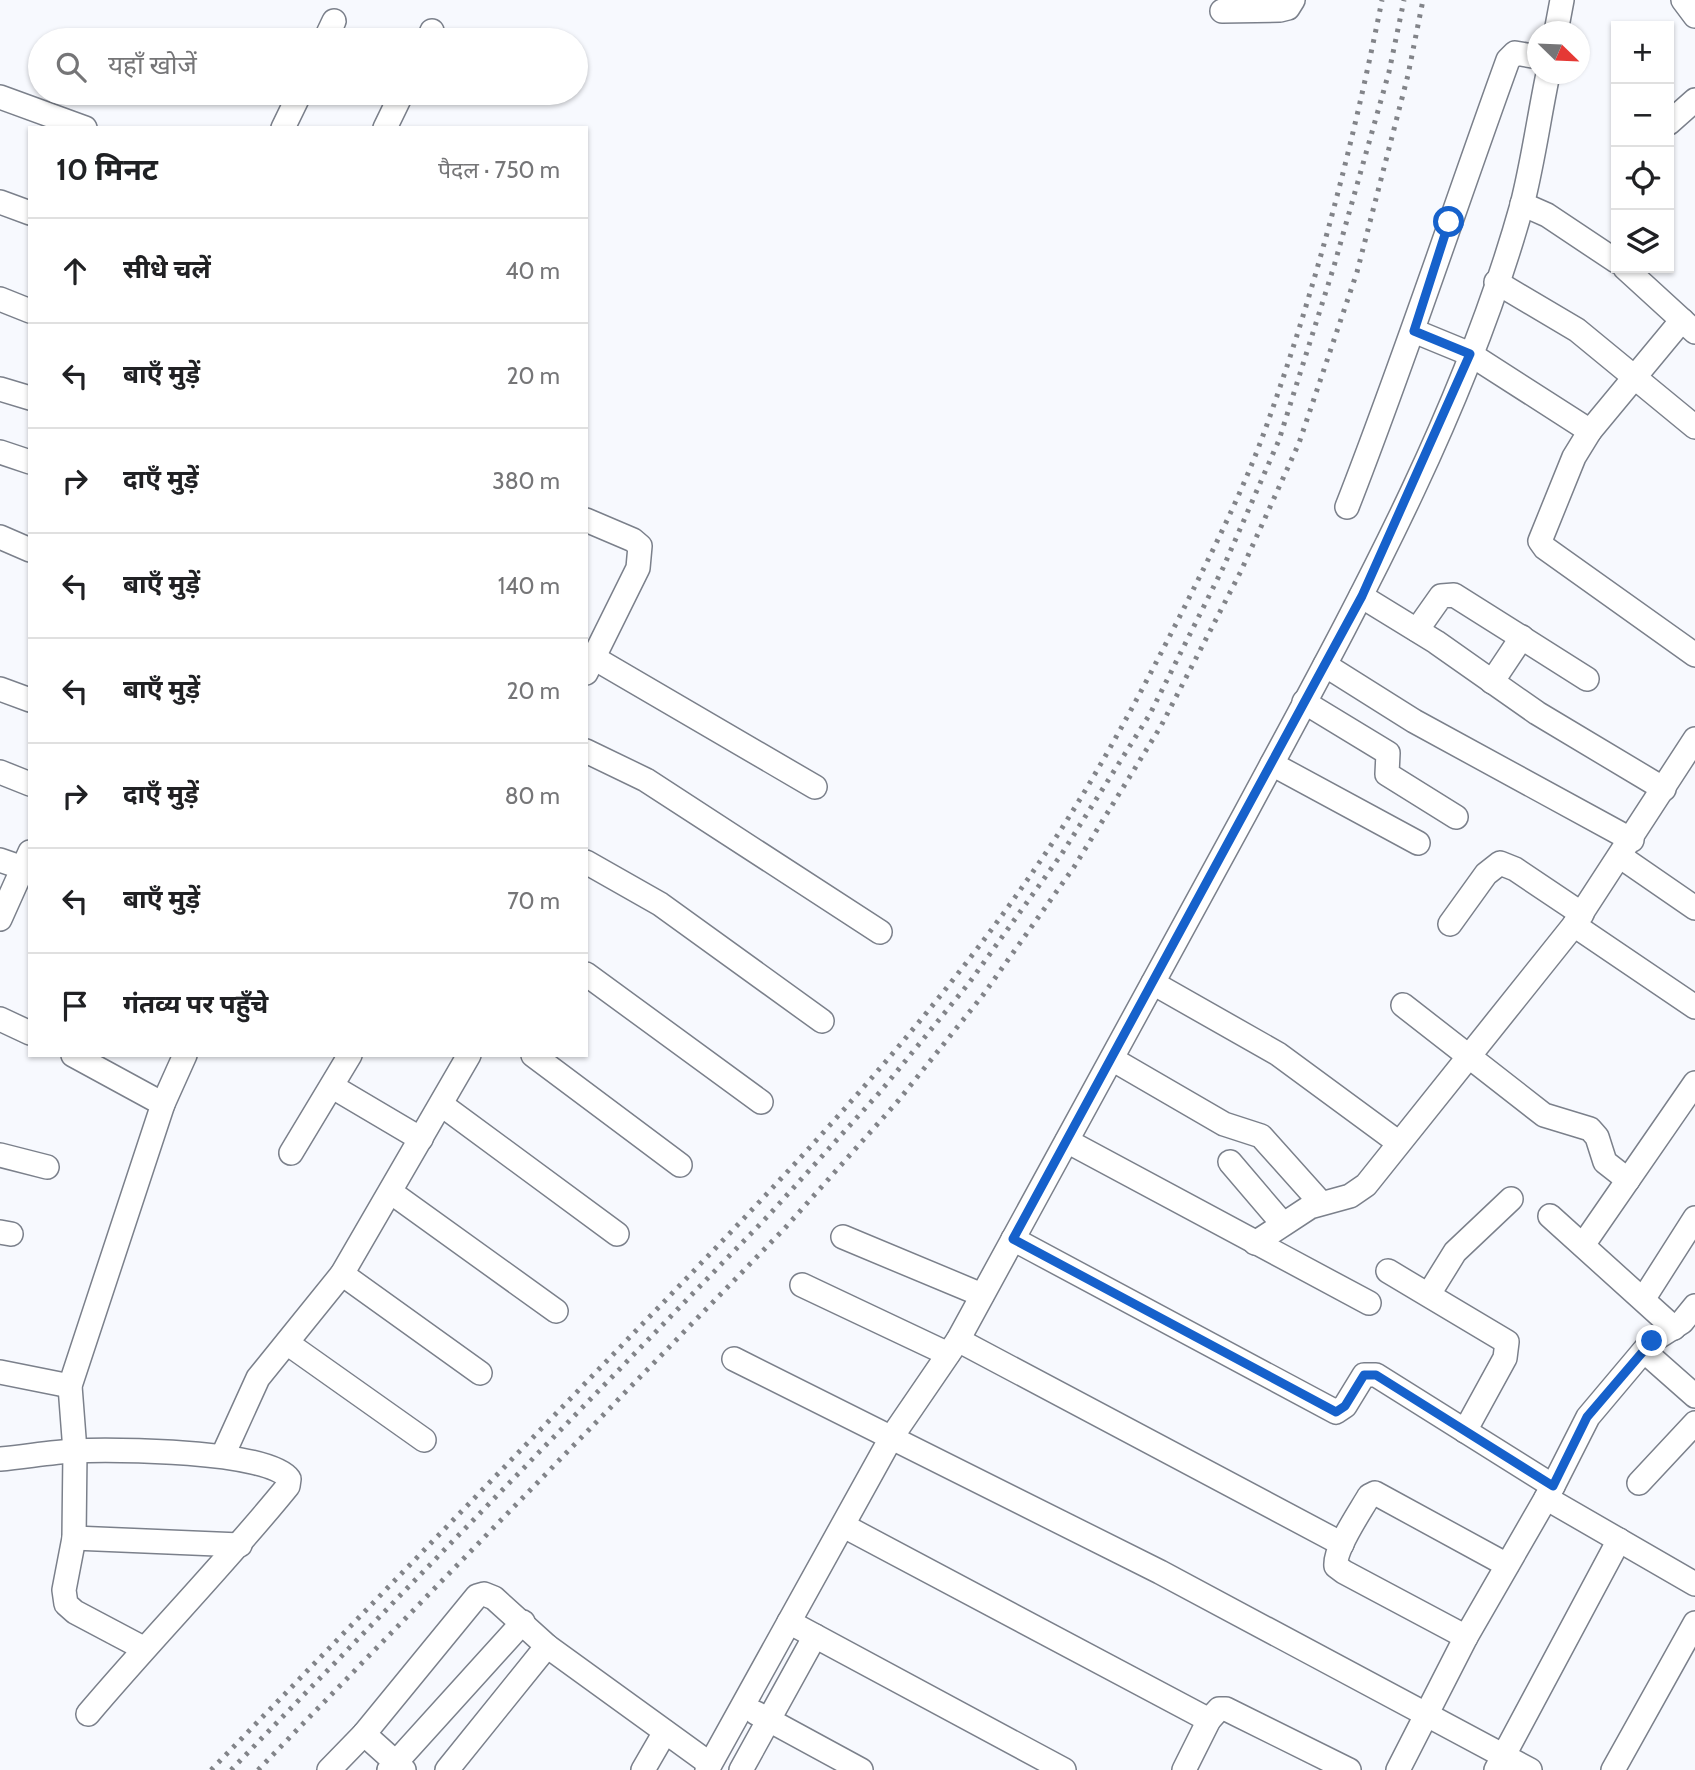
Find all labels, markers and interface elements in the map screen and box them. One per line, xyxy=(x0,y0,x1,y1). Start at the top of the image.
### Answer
north arrow xyxy=(1527,21,1590,84)
map controls xyxy=(1611,21,1674,273)
button: + xyxy=(1611,21,1674,84)
search box xyxy=(28,28,588,105)
icon: search xyxy=(52,48,90,86)
text: यहाँ खोजें xyxy=(108,49,197,81)
button: − xyxy=(1611,84,1674,147)
button: locate xyxy=(1611,147,1674,210)
text: 10 मिनट xyxy=(56,151,158,188)
text: पैदल · 750 m xyxy=(438,156,560,184)
route start xyxy=(1433,206,1464,237)
button: layers xyxy=(1611,210,1674,273)
icon: ahead xyxy=(56,252,94,290)
text: सीधे चलें xyxy=(123,253,211,285)
text: 40 m xyxy=(505,257,560,285)
icon: left xyxy=(56,357,94,395)
text: बाएँ मुड़ें xyxy=(123,358,200,390)
text: 20 m xyxy=(507,362,560,390)
icon: right xyxy=(56,462,94,500)
text: दाएँ मुड़ें xyxy=(123,463,199,495)
text: 380 m xyxy=(492,467,560,495)
icon: left xyxy=(56,567,94,605)
text: बाएँ मुड़ें xyxy=(123,568,200,600)
text: 140 m xyxy=(498,572,560,600)
icon: left xyxy=(56,672,94,710)
text: बाएँ मुड़ें xyxy=(123,673,200,705)
text: 20 m xyxy=(507,677,560,705)
icon: right xyxy=(56,777,94,815)
text: दाएँ मुड़ें xyxy=(123,778,199,810)
text: 80 m xyxy=(505,782,560,810)
icon: left xyxy=(56,882,94,920)
text: बाएँ मुड़ें xyxy=(123,883,200,915)
text: 70 m xyxy=(507,887,560,915)
icon: arrive xyxy=(56,987,94,1025)
text: गंतव्य पर पहुँचे xyxy=(123,988,268,1020)
route end xyxy=(1636,1325,1667,1356)

